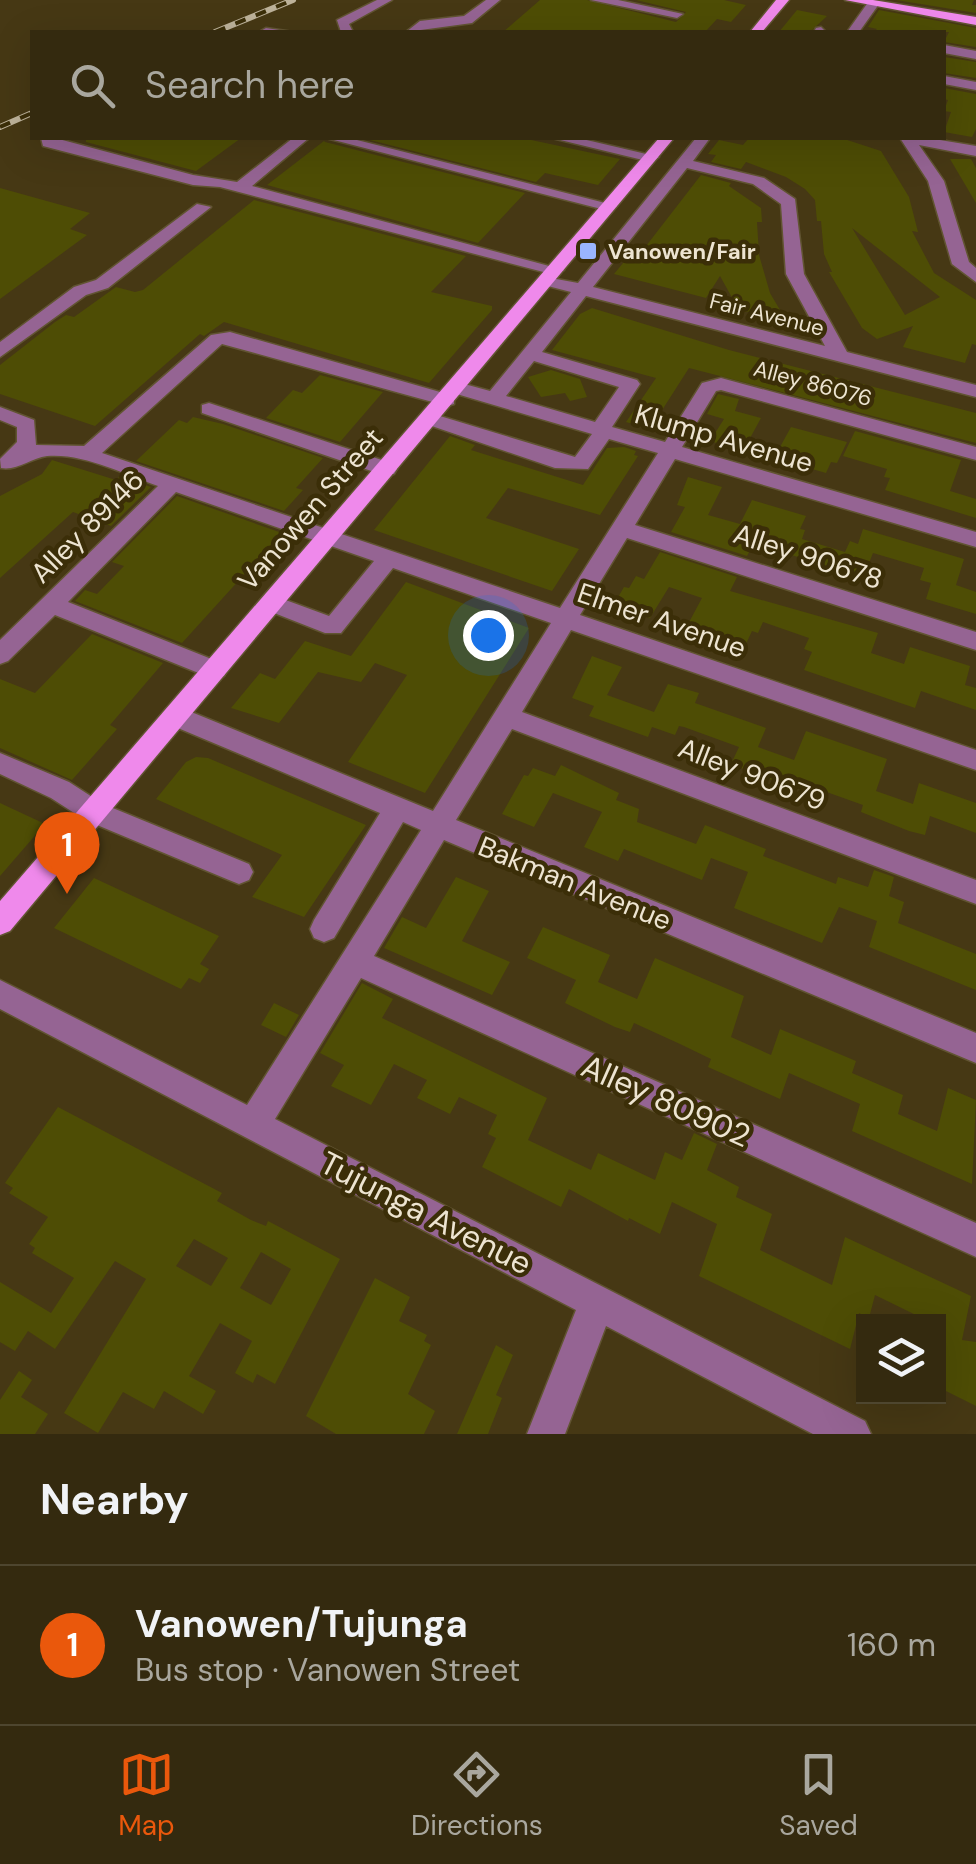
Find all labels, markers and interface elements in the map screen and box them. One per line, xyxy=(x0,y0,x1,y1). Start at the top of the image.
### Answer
search box xyxy=(30,30,946,140)
icon: search xyxy=(65,58,120,113)
text: Search here xyxy=(145,60,355,110)
place label: Vanowen/Fair xyxy=(608,237,756,266)
marker: Vanowen/Fair xyxy=(577,240,599,262)
street label: Fair Avenue xyxy=(707,286,827,343)
street label: Alley 86076 xyxy=(750,354,875,413)
street label: Klump Avenue xyxy=(630,395,817,482)
street label: Vanowen Street xyxy=(229,420,391,599)
street label: Alley 89146 xyxy=(23,462,152,591)
street label: Alley 90678 xyxy=(729,515,887,598)
street label: Elmer Avenue xyxy=(573,574,751,667)
your location xyxy=(463,610,514,661)
street label: Alley 90679 xyxy=(673,729,831,819)
pin: 1 xyxy=(34,812,100,894)
street label: Bakman Avenue xyxy=(473,828,677,939)
street label: Alley 80902 xyxy=(575,1045,757,1157)
street label: Tujunga Avenue xyxy=(313,1142,539,1284)
map controls xyxy=(856,1314,946,1404)
button: layers xyxy=(856,1314,946,1404)
text: Nearby xyxy=(40,1472,189,1527)
text: Vanowen/Tujunga xyxy=(135,1599,468,1649)
text: 1 xyxy=(67,1624,78,1666)
text: 160 m xyxy=(847,1624,936,1666)
text: Bus stop · Vanowen Street xyxy=(135,1649,520,1691)
tab: Map xyxy=(118,1747,175,1844)
tab: Directions xyxy=(411,1747,543,1844)
tab: Saved xyxy=(779,1747,858,1844)

